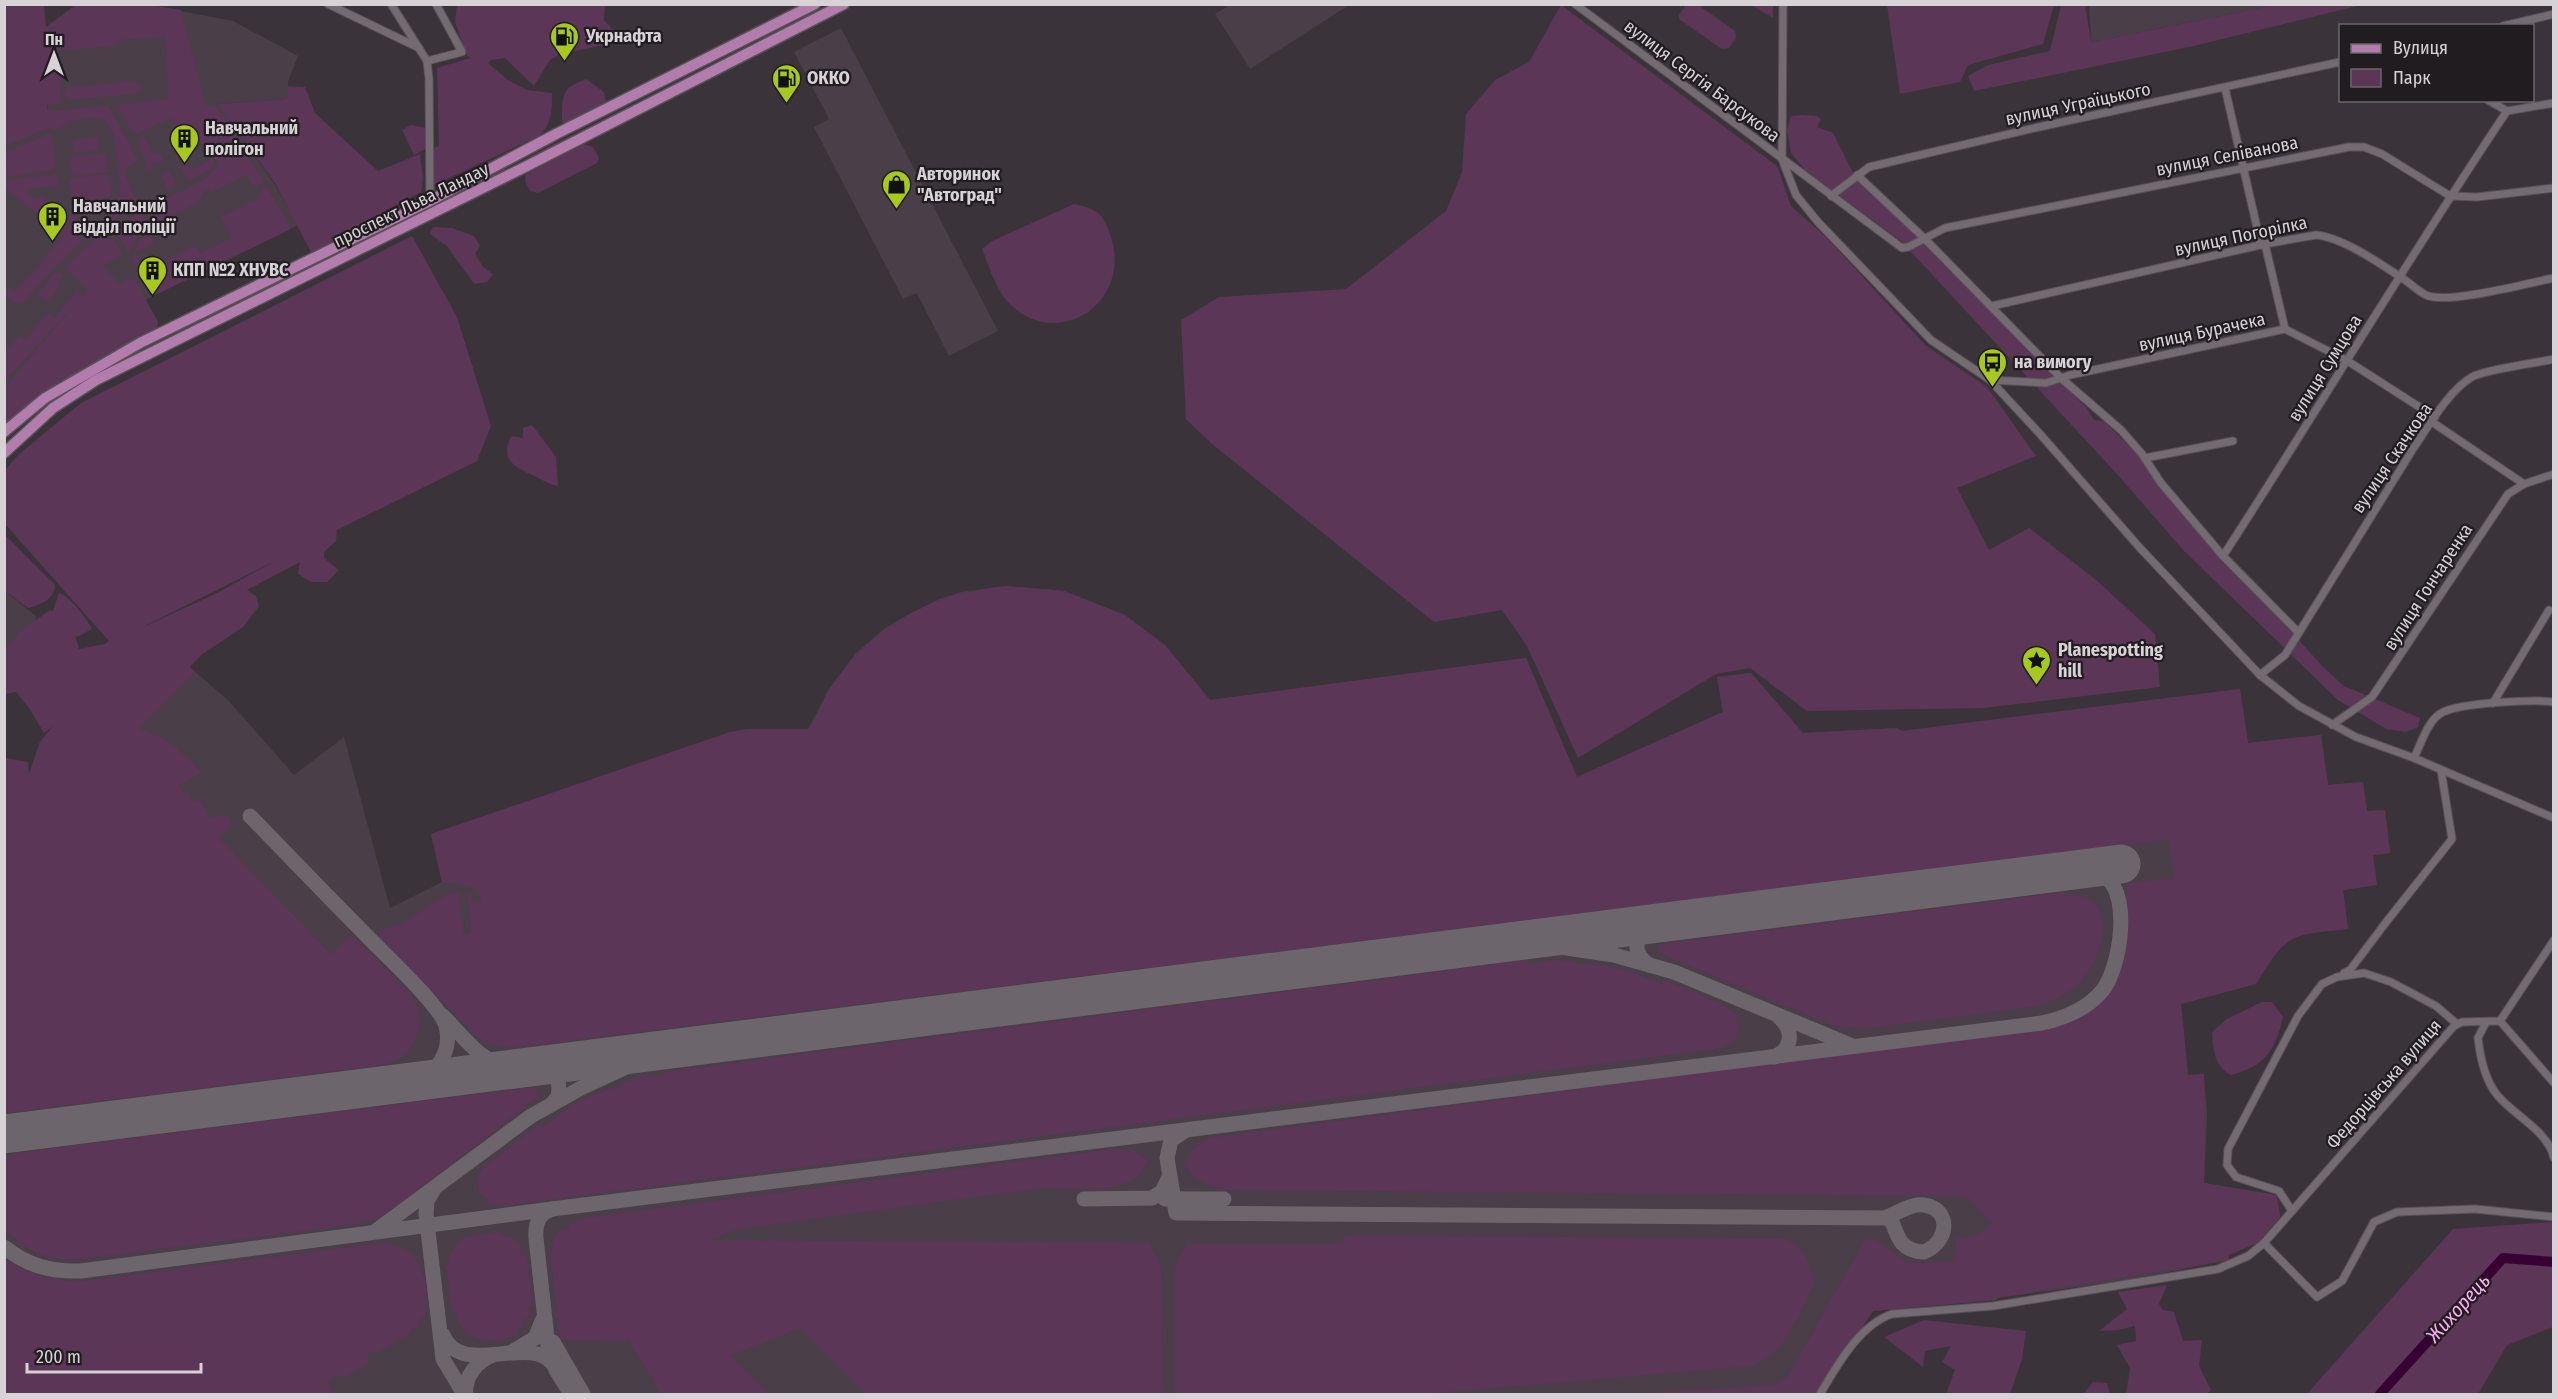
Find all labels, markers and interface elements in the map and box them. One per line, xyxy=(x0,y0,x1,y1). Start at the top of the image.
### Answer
street label: вулиця Сергія Барсукова xyxy=(1620,15,1784,147)
fuel station icon: Укрнафта xyxy=(549,20,581,62)
north arrow xyxy=(24,24,84,84)
legend xyxy=(2339,24,2534,102)
place label: Укрнафта xyxy=(585,25,662,47)
text: Пн xyxy=(45,30,63,49)
text: Вулиця xyxy=(2393,37,2448,59)
fuel station icon: ОККО xyxy=(770,62,802,104)
place label: ОККО xyxy=(807,67,850,89)
text: Парк xyxy=(2393,67,2431,89)
street label: вулиця Уграїцького xyxy=(2003,78,2153,130)
place label: Навчальний полігон xyxy=(205,117,298,160)
building icon: Навчальний полігон xyxy=(168,122,200,164)
street label: вулиця Селіванова xyxy=(2154,131,2300,181)
street label: проспект Льва Ландау xyxy=(330,158,492,252)
place label: Авторинок "Автоград" xyxy=(916,163,1002,206)
shop icon: Авторинок "Автоград" xyxy=(880,168,912,210)
place label: Навчальний відділ поліції xyxy=(73,195,177,238)
building icon: Навчальний відділ поліції xyxy=(36,200,68,242)
street label: вулиця Погорілка xyxy=(2173,211,2309,261)
building icon: КПП №2 ХНУВС xyxy=(136,254,168,296)
place label: КПП №2 ХНУВС xyxy=(173,259,289,281)
street label: вулиця Бурачека xyxy=(2137,308,2267,356)
street label: вулиця Сумцова xyxy=(2283,310,2367,426)
bus stop icon: на вимогу xyxy=(1977,346,2009,388)
place label: на вимогу xyxy=(2014,351,2092,373)
street label: вулиця Скачкова xyxy=(2347,398,2437,517)
street label: вулиця Гончаренка xyxy=(2379,519,2477,654)
place label: Planespotting hill xyxy=(2058,639,2163,682)
place icon: Planespotting hill xyxy=(2021,644,2053,686)
street label: Федорцівська вулиця xyxy=(2322,1015,2446,1153)
water label: Жихорець xyxy=(2420,1269,2495,1348)
scale bar xyxy=(27,1336,201,1374)
text: 200 m xyxy=(36,1346,81,1368)

